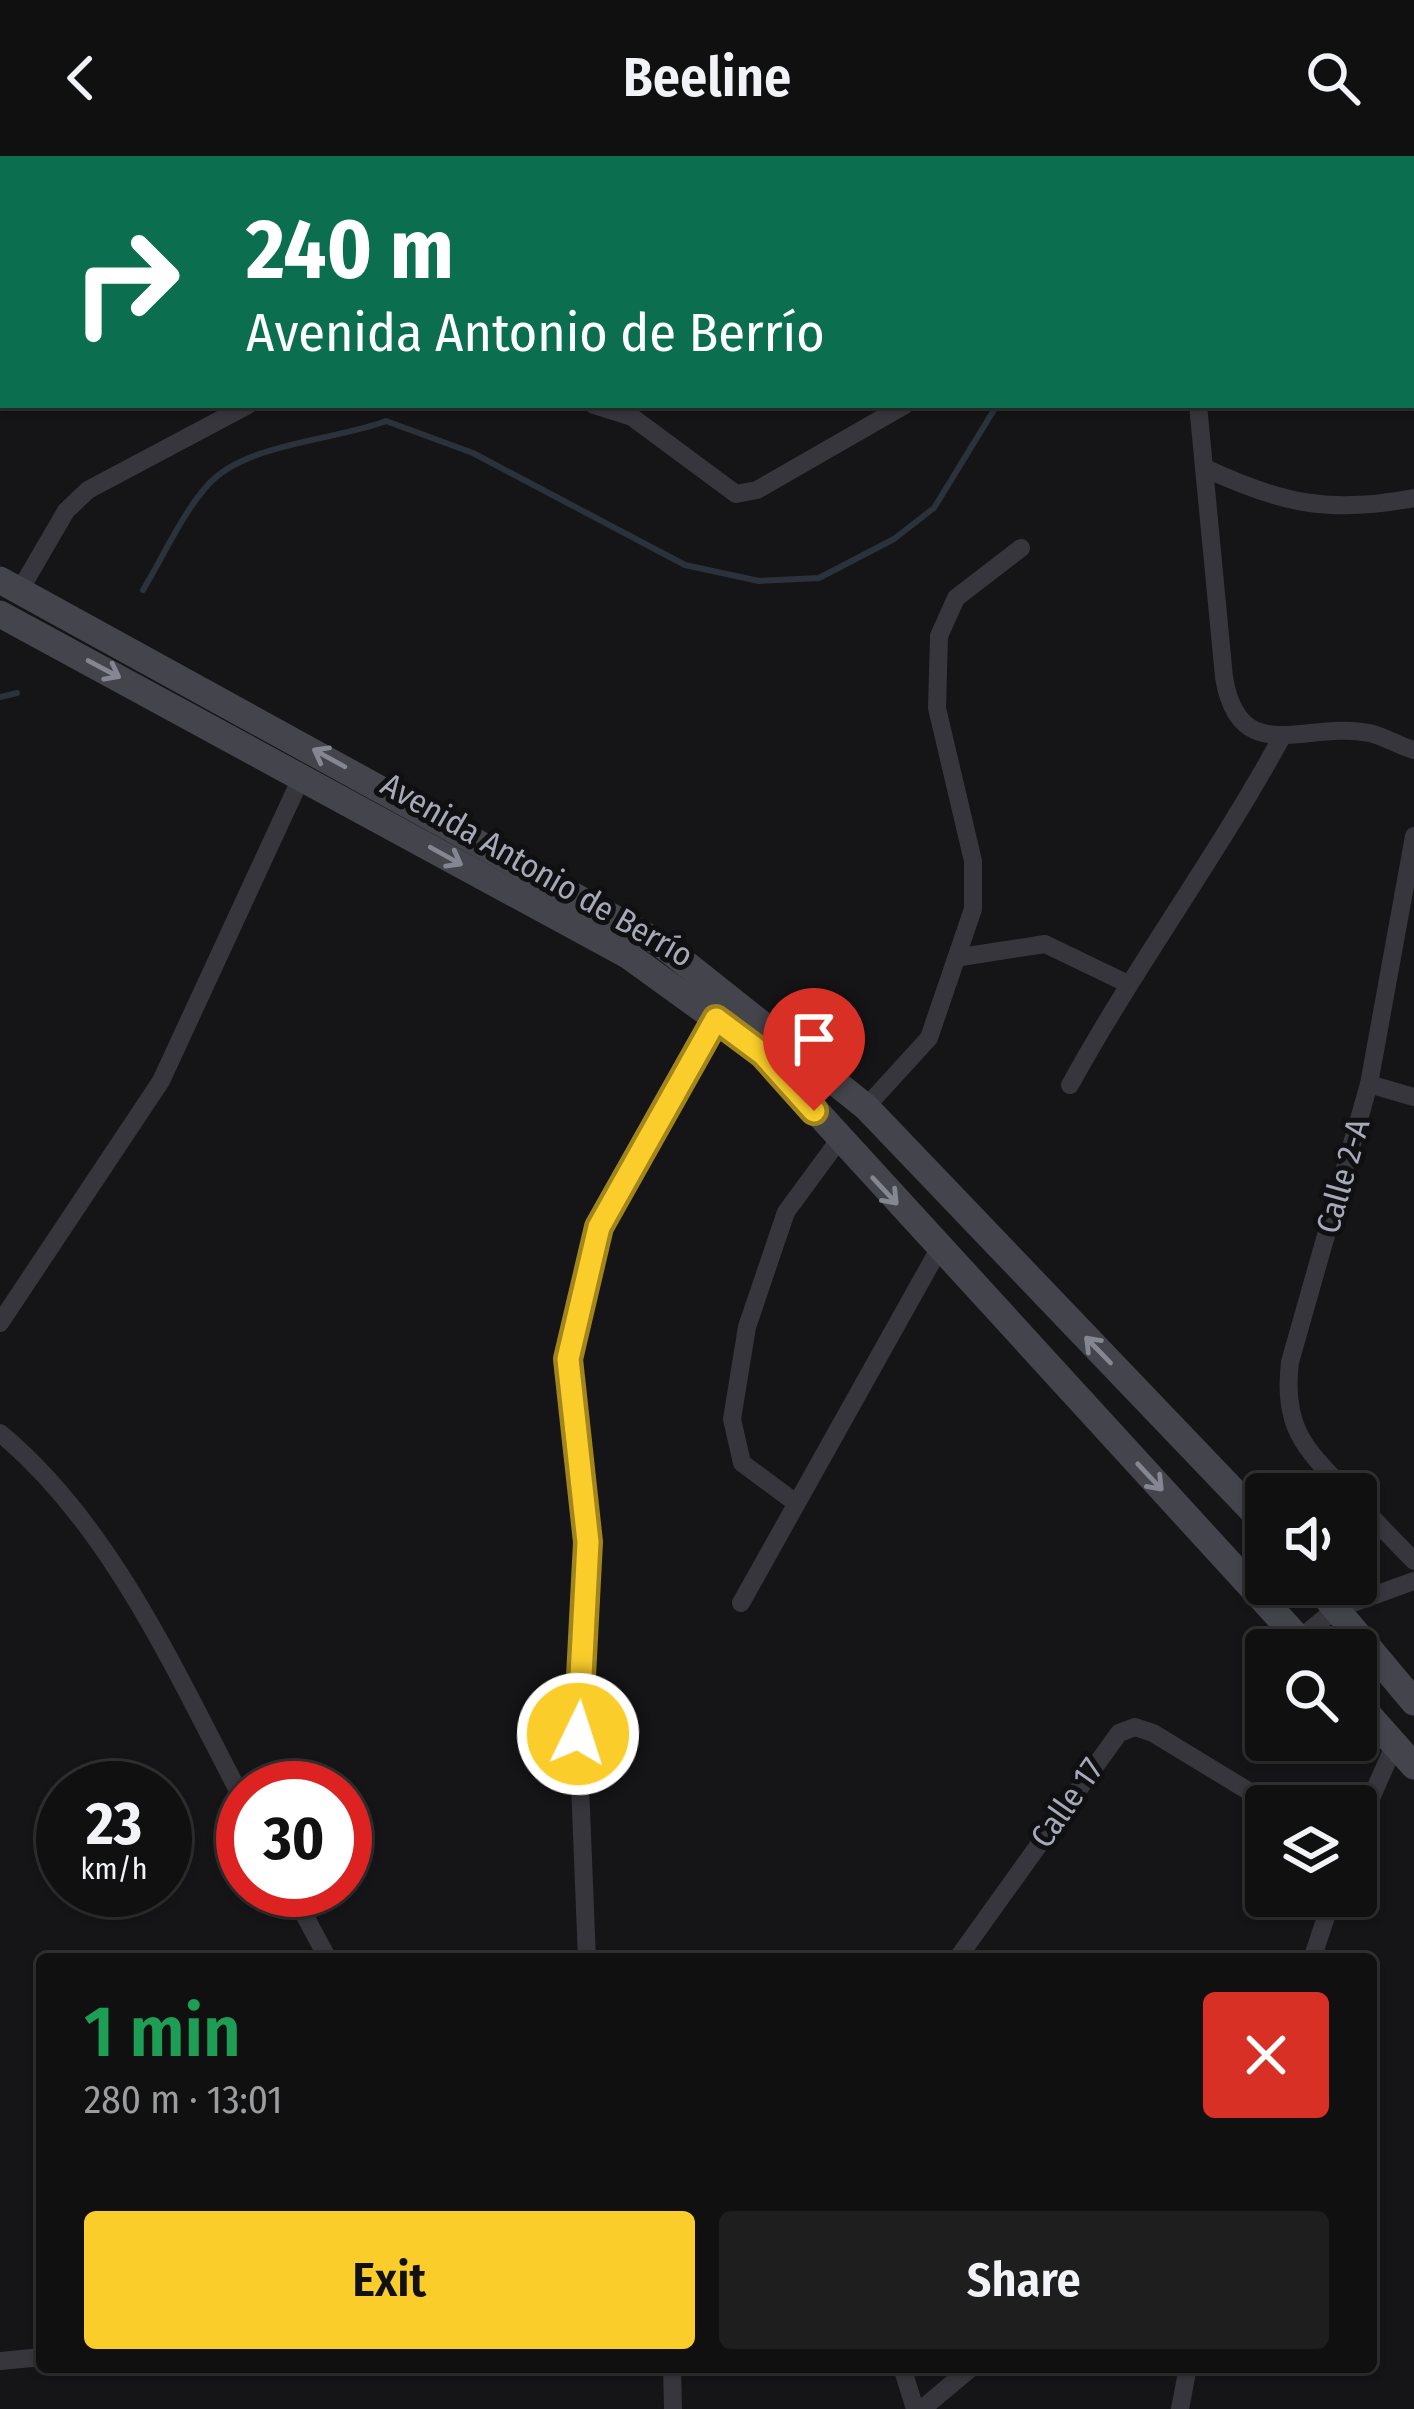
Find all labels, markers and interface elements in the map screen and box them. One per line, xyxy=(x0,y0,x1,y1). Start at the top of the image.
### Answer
icon: back xyxy=(48,45,114,111)
icon: search xyxy=(1300,45,1366,111)
text: Beeline xyxy=(623,46,791,110)
text: 240 m xyxy=(246,199,454,300)
icon: right xyxy=(48,204,204,360)
text: Avenida Antonio de Berrío xyxy=(246,301,825,365)
one-way arrow xyxy=(85,658,120,681)
one-way arrow xyxy=(313,746,348,769)
street label: Avenida Antonio de Berrío xyxy=(374,764,700,976)
one-way arrow xyxy=(427,844,462,868)
pin xyxy=(763,988,865,1111)
icon: arrive xyxy=(781,1006,847,1072)
street label: Calle 2-A xyxy=(1308,1113,1379,1238)
one-way arrow xyxy=(871,1175,898,1205)
one-way arrow xyxy=(1085,1336,1113,1365)
one-way arrow xyxy=(1135,1461,1163,1491)
map controls xyxy=(1245,1473,1377,1917)
button: sound xyxy=(1245,1473,1377,1605)
button: search xyxy=(1245,1629,1377,1761)
position arrow xyxy=(515,1671,641,1797)
street label: Calle 17 xyxy=(1022,1751,1112,1855)
speed limit sign: 30 xyxy=(216,1761,372,1917)
button: layers xyxy=(1245,1785,1377,1917)
text: 23 xyxy=(86,1788,142,1860)
text: km/h xyxy=(81,1851,147,1887)
text: 1 min xyxy=(84,1989,241,2075)
button: close xyxy=(1203,1992,1329,2118)
text: 280 m · 13:01 xyxy=(84,2077,282,2123)
button: Exit xyxy=(84,2211,695,2349)
button: Share xyxy=(719,2211,1329,2349)

